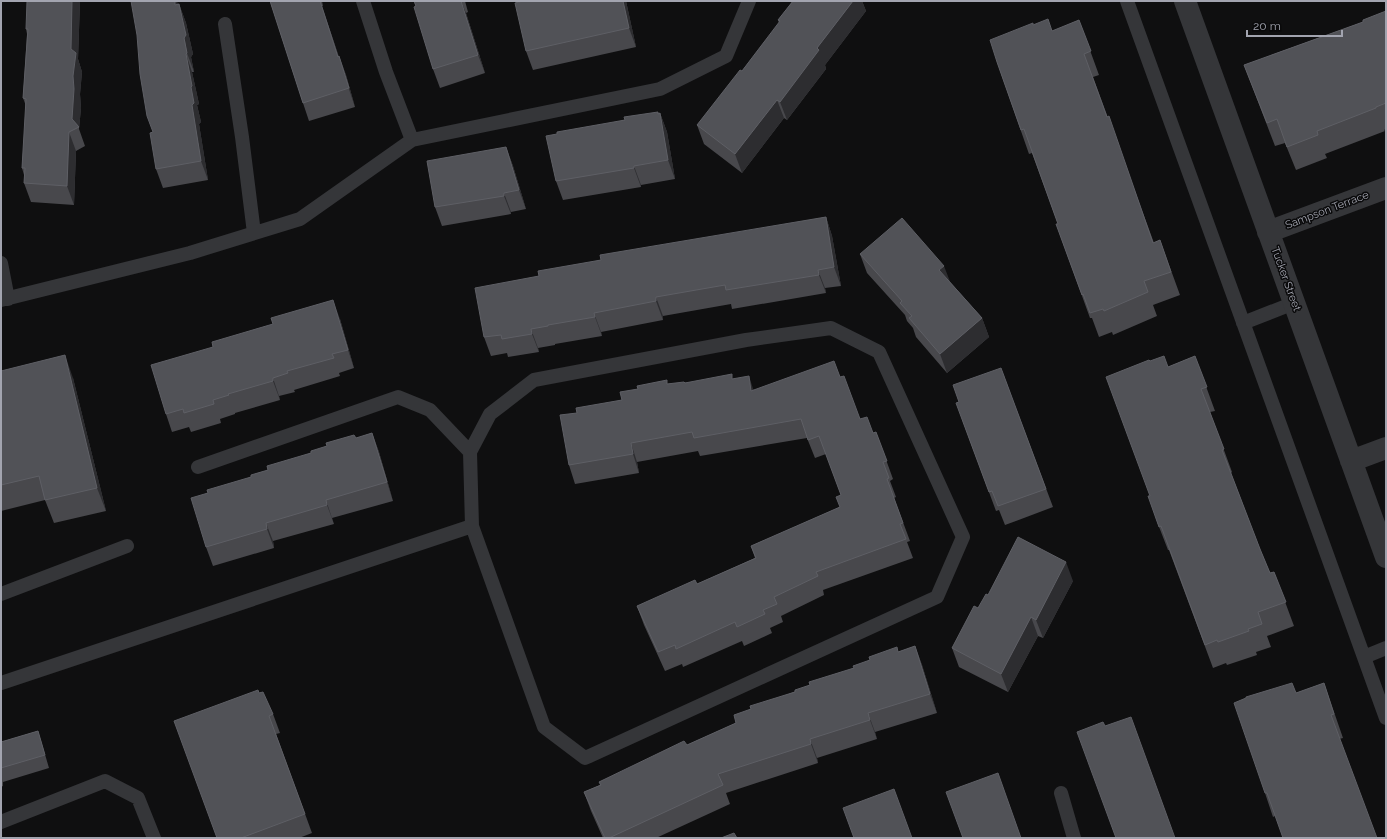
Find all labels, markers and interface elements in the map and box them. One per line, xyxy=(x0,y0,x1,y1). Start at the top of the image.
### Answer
scale bar xyxy=(1247,12,1342,38)
text: 20 m xyxy=(1253,19,1281,33)
street label: Sampson Terrace xyxy=(1283,188,1371,232)
street label: Tucker Street xyxy=(1268,245,1304,313)

